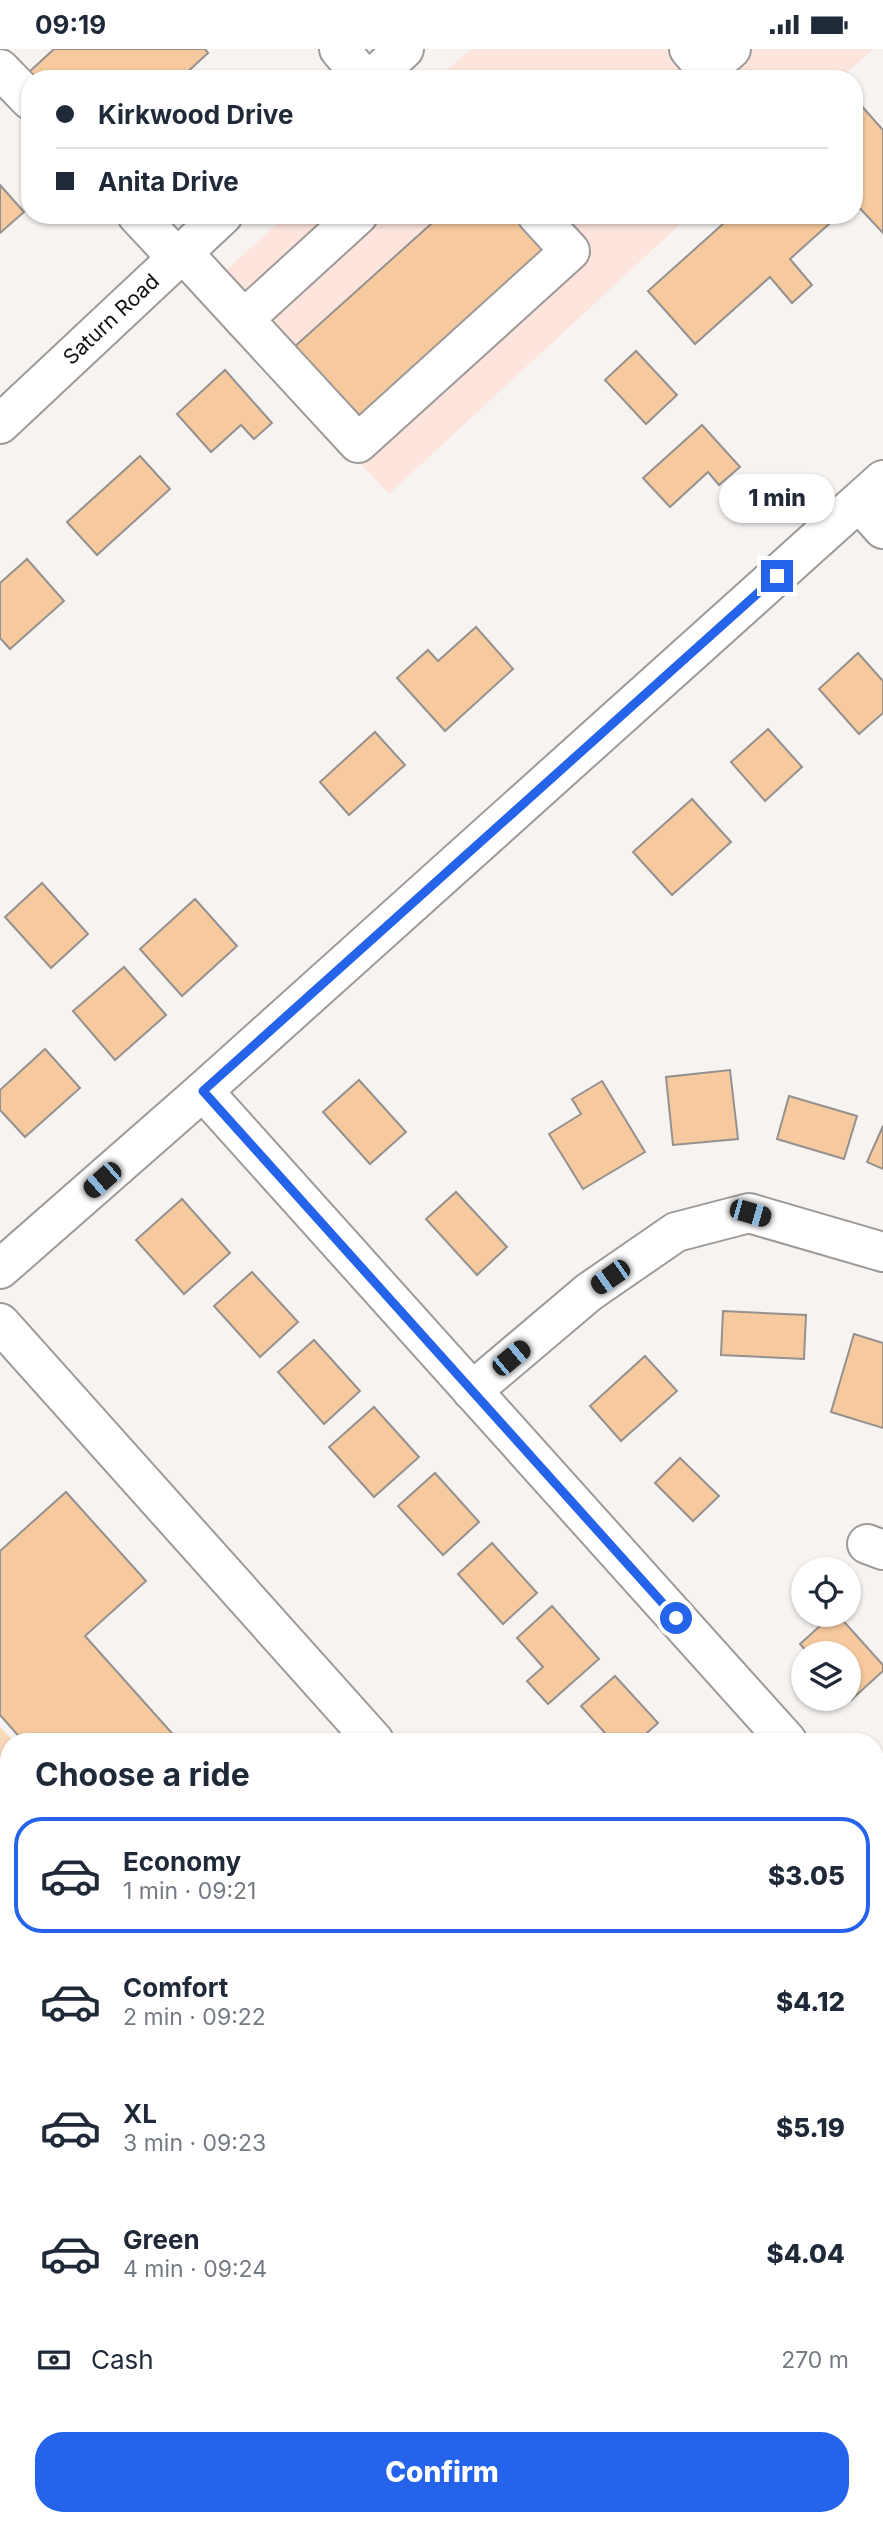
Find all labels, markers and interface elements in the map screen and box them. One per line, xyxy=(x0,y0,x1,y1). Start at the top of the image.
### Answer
text: 09:19 xyxy=(35,9,106,40)
text: Kirkwood Drive xyxy=(98,99,293,130)
text: Anita Drive xyxy=(98,166,239,197)
street label: Saturn Road xyxy=(58,268,164,370)
callout: 1 min xyxy=(719,475,835,524)
text: 1 min xyxy=(748,484,806,512)
route end xyxy=(761,560,793,592)
car xyxy=(80,1158,125,1202)
car xyxy=(727,1197,774,1229)
car xyxy=(587,1256,634,1298)
car xyxy=(489,1336,534,1380)
map controls xyxy=(791,1557,861,1711)
button: locate xyxy=(791,1557,861,1627)
route start xyxy=(660,1602,692,1634)
button: layers xyxy=(791,1641,861,1711)
text: Choose a ride xyxy=(35,1755,250,1794)
icon: car xyxy=(39,1844,102,1907)
text: Economy xyxy=(123,1846,241,1877)
text: $3.05 xyxy=(768,1860,845,1891)
text: 1 min · 09:21 xyxy=(123,1877,256,1905)
icon: car xyxy=(39,1970,102,2033)
text: Comfort xyxy=(123,1972,228,2003)
text: $4.12 xyxy=(776,1986,845,2017)
text: 2 min · 09:22 xyxy=(123,2003,266,2031)
icon: car xyxy=(39,2096,102,2159)
text: XL xyxy=(123,2098,157,2129)
text: $5.19 xyxy=(776,2112,845,2143)
text: 3 min · 09:23 xyxy=(123,2129,266,2157)
icon: car xyxy=(39,2222,102,2285)
text: Green xyxy=(123,2224,200,2255)
text: $4.04 xyxy=(767,2238,845,2269)
text: 4 min · 09:24 xyxy=(123,2255,267,2283)
icon: cash xyxy=(35,2341,73,2379)
text: Cash xyxy=(91,2344,154,2375)
text: 270 m xyxy=(781,2346,849,2374)
button: Confirm xyxy=(35,2432,849,2512)

